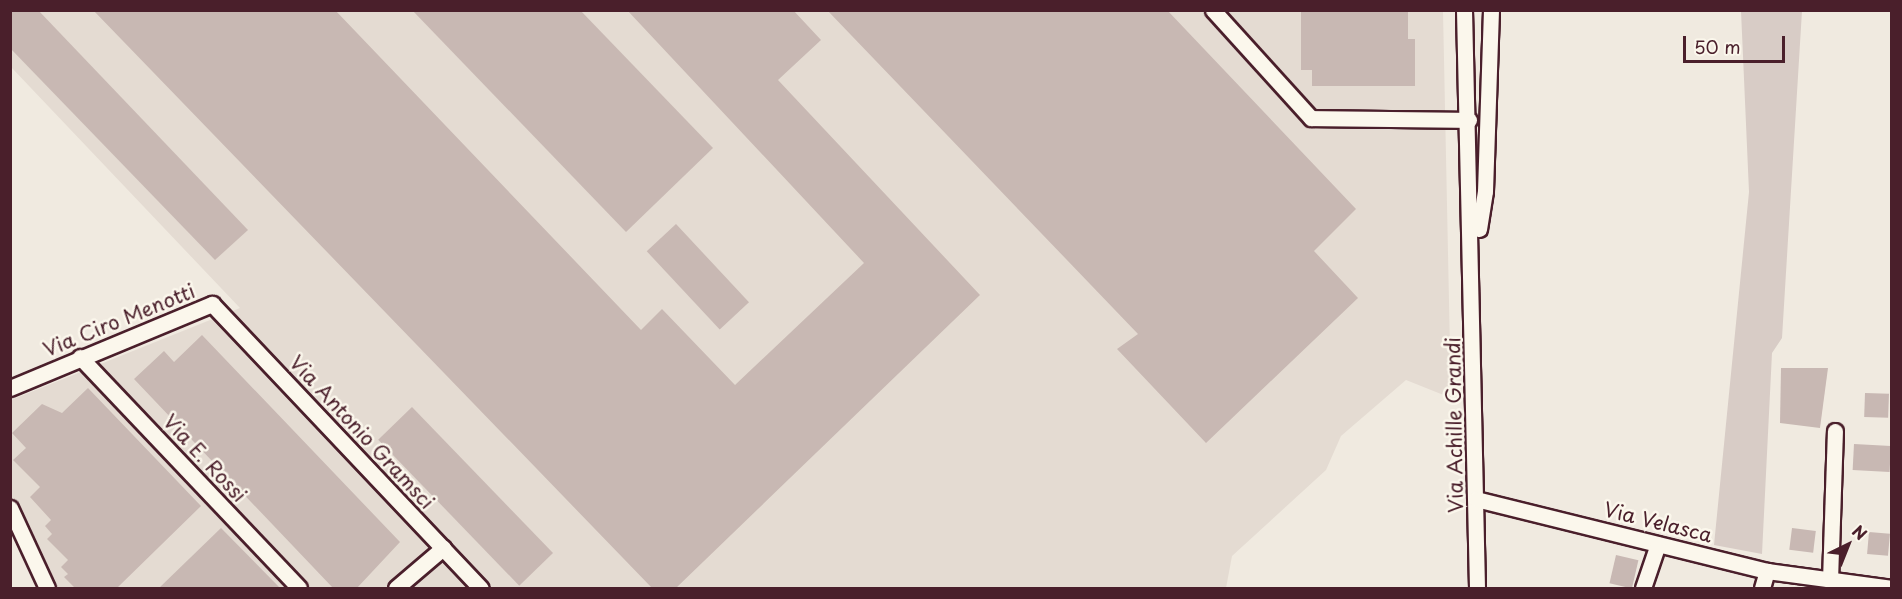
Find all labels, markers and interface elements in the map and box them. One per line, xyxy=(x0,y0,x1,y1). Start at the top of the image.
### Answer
scale bar xyxy=(1686,24,1788,62)
text: 50 m xyxy=(1694,33,1741,60)
street label: Via Ciro Menotti xyxy=(40,279,198,361)
street label: Via Achille Grandi xyxy=(1440,337,1468,513)
street label: Via Antonio Gramsci xyxy=(285,350,439,514)
street label: Via E. Rossi xyxy=(158,409,252,507)
street label: Via Velasca xyxy=(1601,497,1715,547)
north arrow xyxy=(1818,515,1878,575)
text: N xyxy=(1847,519,1873,545)

